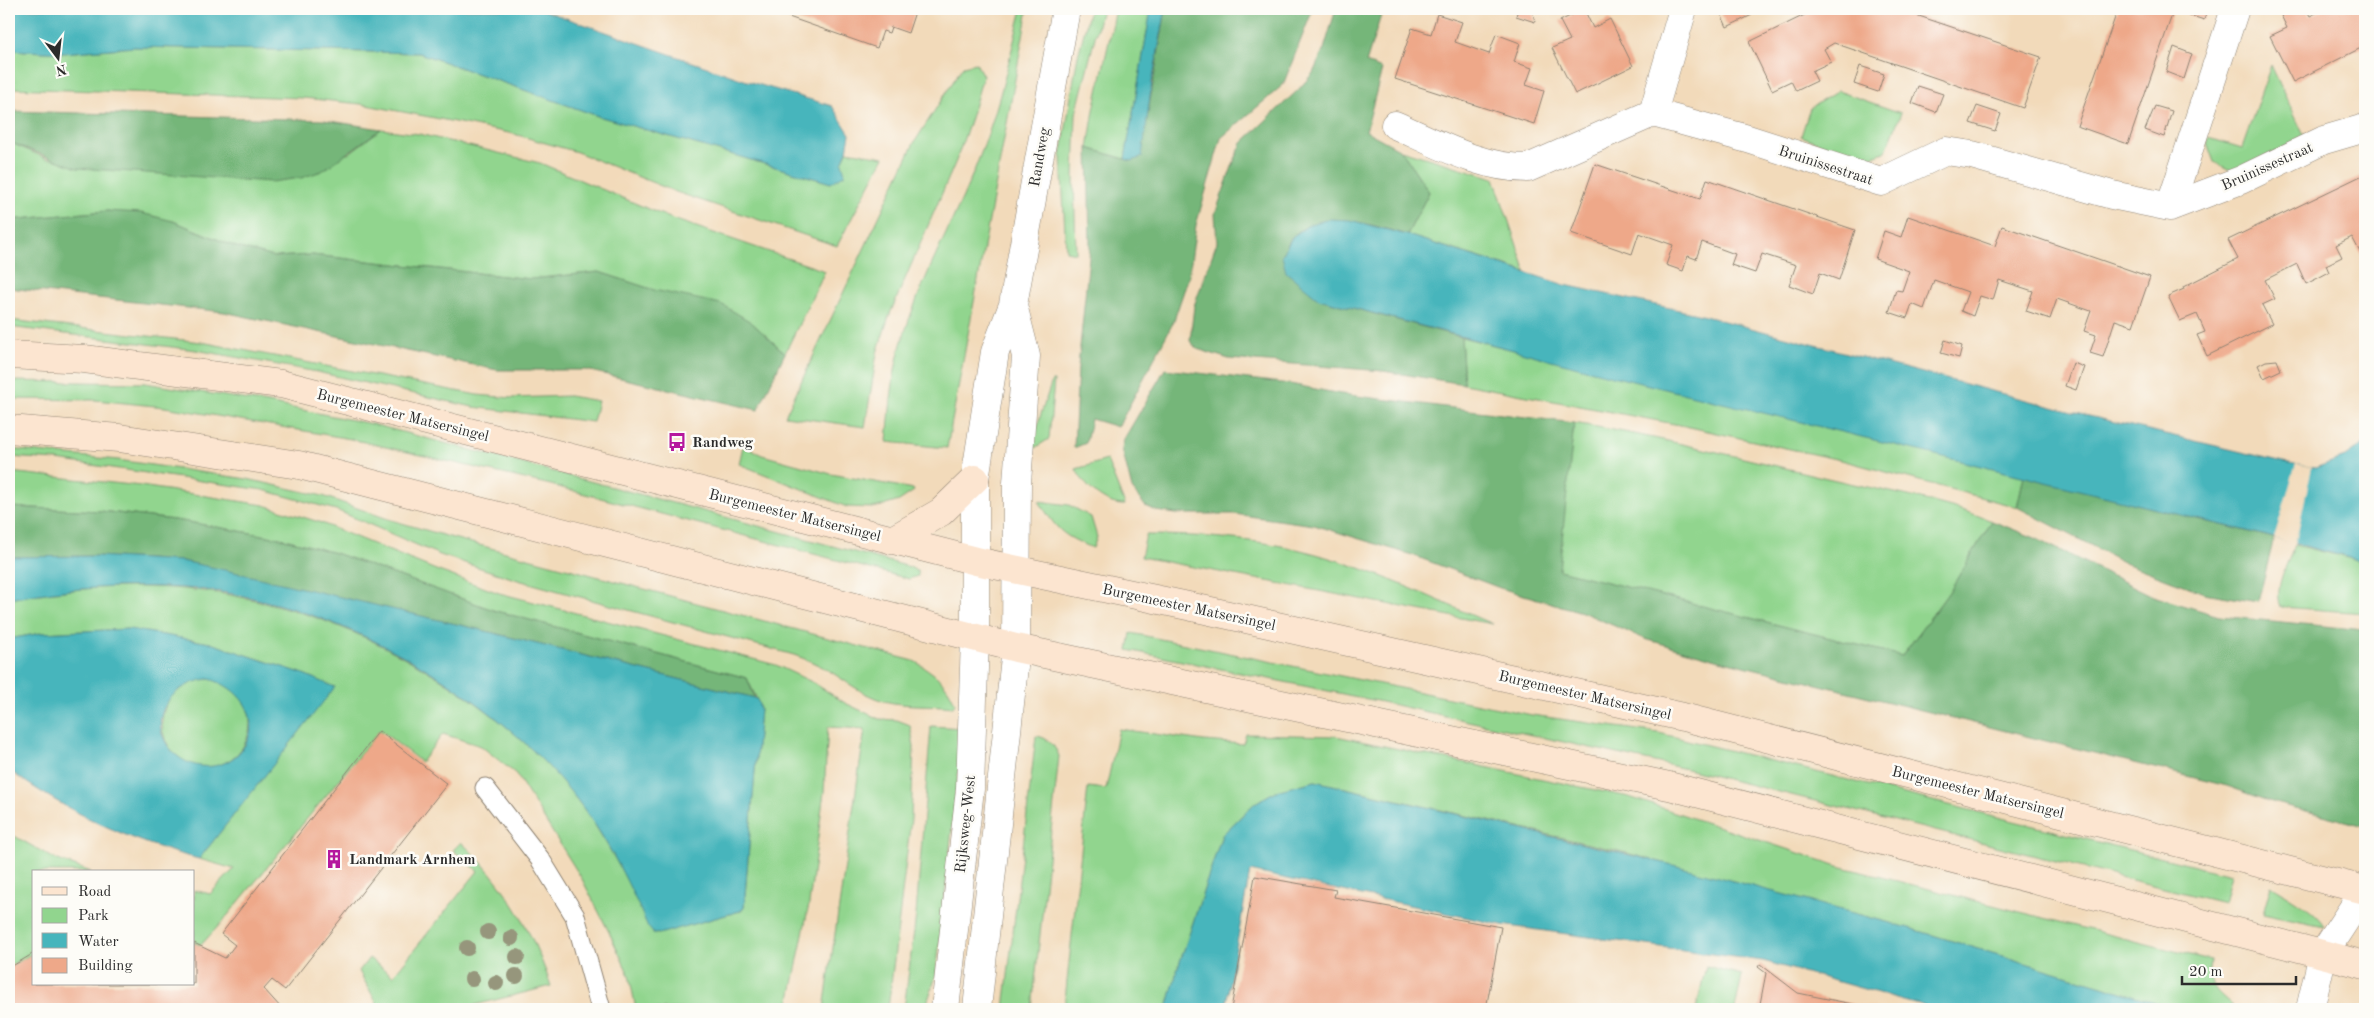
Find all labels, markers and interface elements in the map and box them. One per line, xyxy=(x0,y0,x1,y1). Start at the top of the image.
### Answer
north arrow xyxy=(32,32,82,82)
text: N xyxy=(54,61,68,78)
street label: Randweg xyxy=(1028,126,1053,188)
street label: Bruinissestraat xyxy=(2220,140,2316,194)
street label: Bruinissestraat xyxy=(1776,144,1875,189)
street label: Burgemeester Matsersingel xyxy=(315,388,490,445)
bus stop icon: Randweg xyxy=(666,431,688,453)
place label: Randweg xyxy=(692,436,754,451)
street label: Burgemeester Matsersingel xyxy=(707,488,882,545)
street label: Burgemeester Matsersingel xyxy=(1101,583,1277,634)
street label: Burgemeester Matsersingel xyxy=(1497,669,1672,724)
street label: Burgemeester Matsersingel xyxy=(1890,765,2065,822)
street label: Rijksweg-West xyxy=(954,774,979,874)
building icon: Landmark Arnhem xyxy=(323,848,345,870)
place label: Landmark Arnhem xyxy=(349,853,475,868)
legend xyxy=(32,870,195,986)
text: Road xyxy=(78,885,112,900)
text: Park xyxy=(78,909,109,924)
text: Water xyxy=(78,935,119,950)
scale bar xyxy=(2182,953,2295,985)
text: Building xyxy=(78,959,133,974)
text: 20 m xyxy=(2189,965,2223,980)

